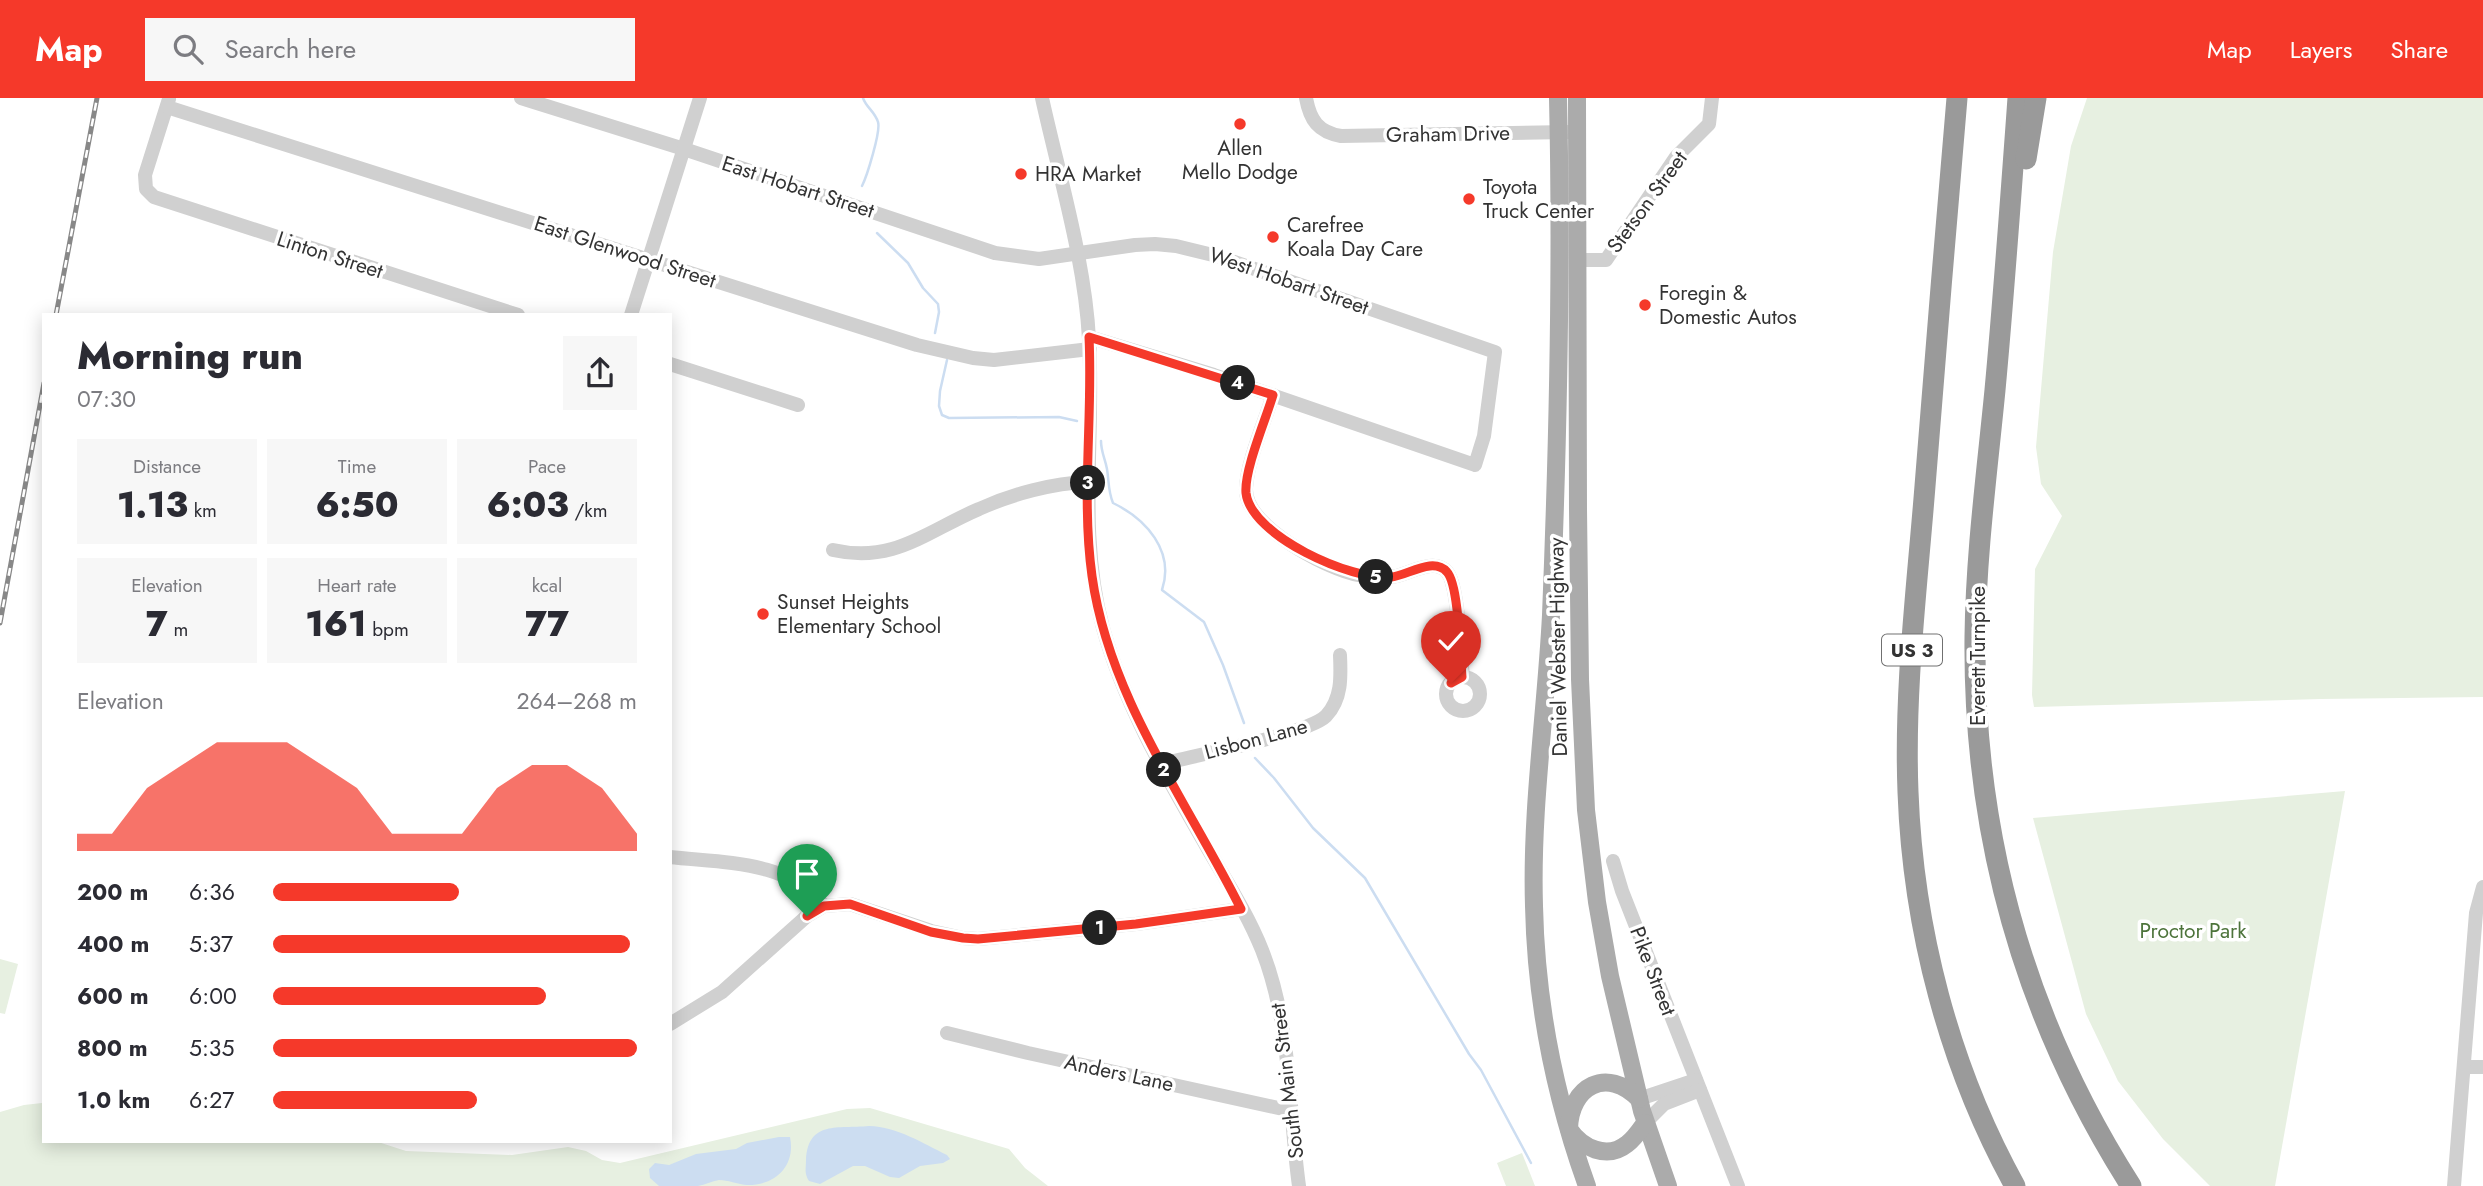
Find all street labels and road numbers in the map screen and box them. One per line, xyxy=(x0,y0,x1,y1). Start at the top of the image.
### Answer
street label: Graham Drive xyxy=(1386,118,1510,150)
street label: Stetson Street xyxy=(1600,145,1694,259)
street label: East Hobart Street xyxy=(718,148,878,226)
street label: East Glenwood Street xyxy=(530,208,720,296)
street label: Linton Street xyxy=(273,224,387,286)
street label: West Hobart Street xyxy=(1205,240,1373,322)
street label: Daniel Webster Highway xyxy=(1541,536,1575,757)
street label: Everett Turnpike xyxy=(1963,586,1993,726)
road number: US 3 xyxy=(1882,635,1942,666)
street label: Lisbon Lane xyxy=(1201,711,1311,767)
street label: Pike Street xyxy=(1622,922,1684,1020)
street label: South Main Street xyxy=(1263,1002,1311,1160)
street label: Anders Lane xyxy=(1062,1047,1177,1099)

